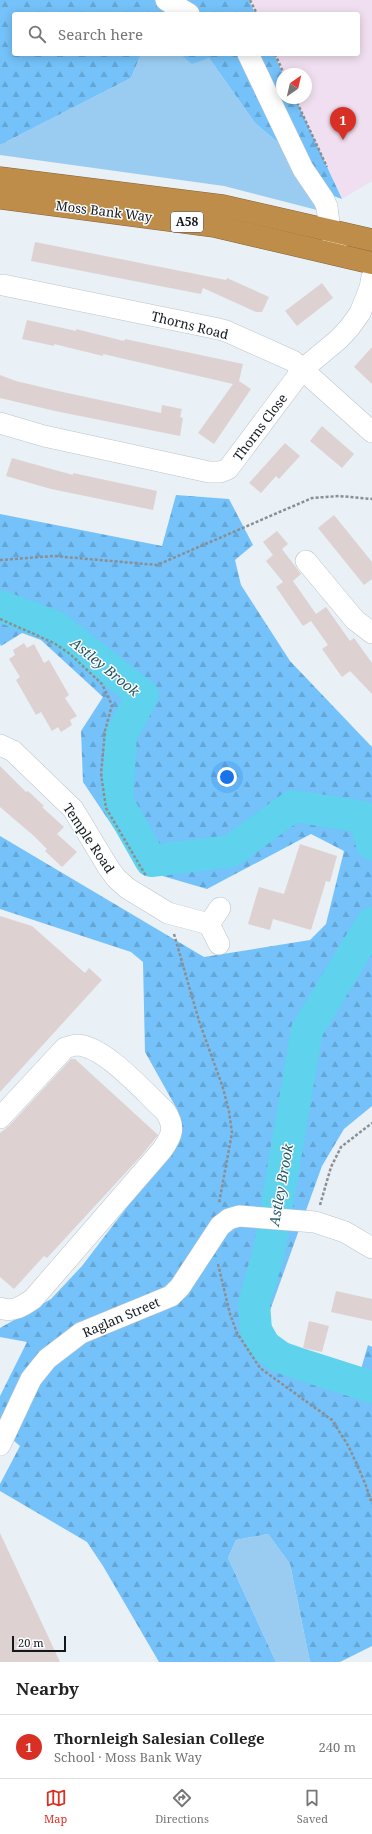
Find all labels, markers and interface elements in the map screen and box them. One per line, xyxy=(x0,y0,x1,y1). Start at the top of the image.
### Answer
search box xyxy=(12,12,360,56)
icon: search xyxy=(26,23,48,45)
text: Search here xyxy=(58,24,143,44)
north arrow xyxy=(276,68,312,104)
pin: 1 xyxy=(330,107,356,140)
street label: Moss Bank Way xyxy=(55,196,154,226)
road number: A58 xyxy=(171,212,203,232)
street label: Thorns Road xyxy=(150,307,230,343)
street label: Thorns Close xyxy=(229,390,291,464)
water label: Astley Brook xyxy=(66,632,144,701)
your location xyxy=(217,767,237,787)
street label: Temple Road xyxy=(59,800,119,876)
water label: Astley Brook xyxy=(264,1141,297,1229)
street label: Raglan Street xyxy=(80,1292,163,1341)
scale bar xyxy=(12,1634,66,1653)
text: 20 m xyxy=(18,1635,44,1650)
text: Nearby xyxy=(16,1677,79,1700)
text: Thornleigh Salesian College xyxy=(54,1728,265,1748)
text: 1 xyxy=(25,1738,33,1756)
text: 240 m xyxy=(319,1738,356,1756)
text: School · Moss Bank Way xyxy=(54,1748,202,1766)
tab: Map xyxy=(44,1787,67,1826)
tab: Directions xyxy=(155,1787,209,1826)
tab: Saved xyxy=(297,1787,328,1826)

